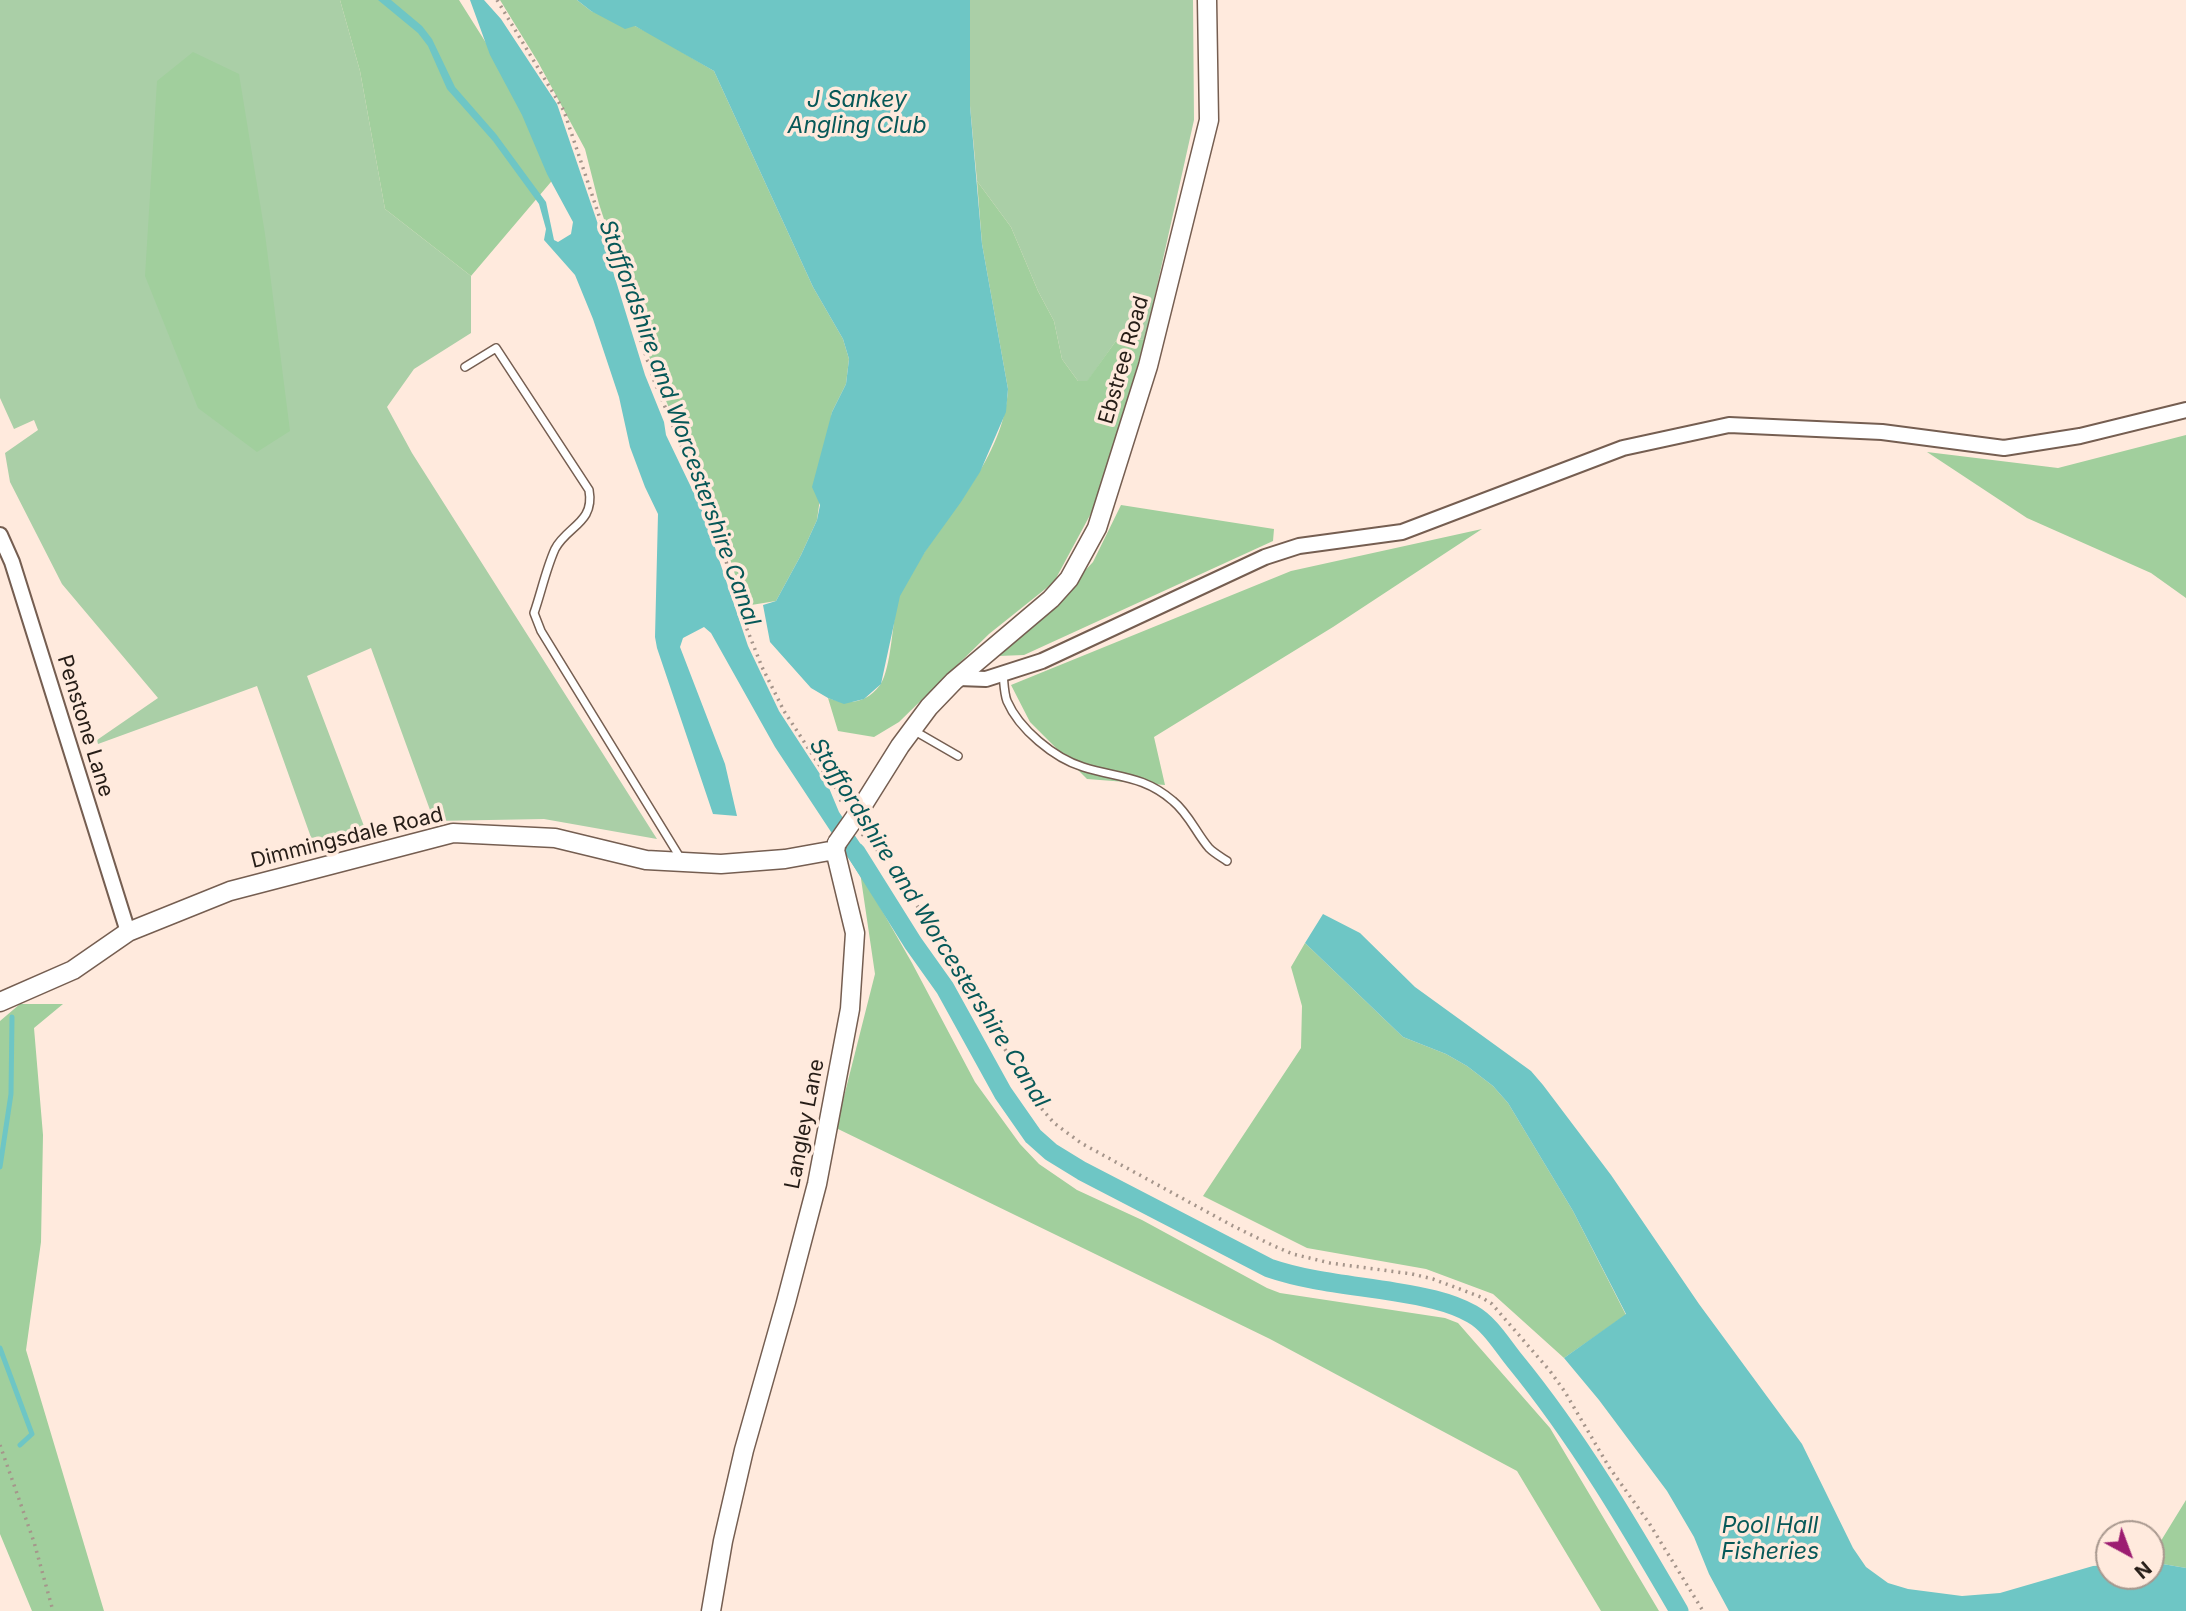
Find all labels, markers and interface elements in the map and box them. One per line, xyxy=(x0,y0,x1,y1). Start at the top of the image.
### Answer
water label: J Sankey Angling Club xyxy=(788,86,926,140)
water label: Staffordshire and Worcestershire Canal xyxy=(592,216,766,630)
street label: Ebstree Road xyxy=(1094,293,1154,427)
street label: Penstone Lane xyxy=(51,652,119,800)
water label: Staffordshire and Worcestershire Canal xyxy=(803,733,1055,1113)
street label: Dimmingsdale Road xyxy=(248,802,446,874)
street label: Langley Lane xyxy=(780,1057,830,1191)
water label: Pool Hall Fisheries xyxy=(1721,1512,1819,1566)
north arrow xyxy=(2095,1520,2165,1590)
text: N xyxy=(2130,1556,2156,1583)

